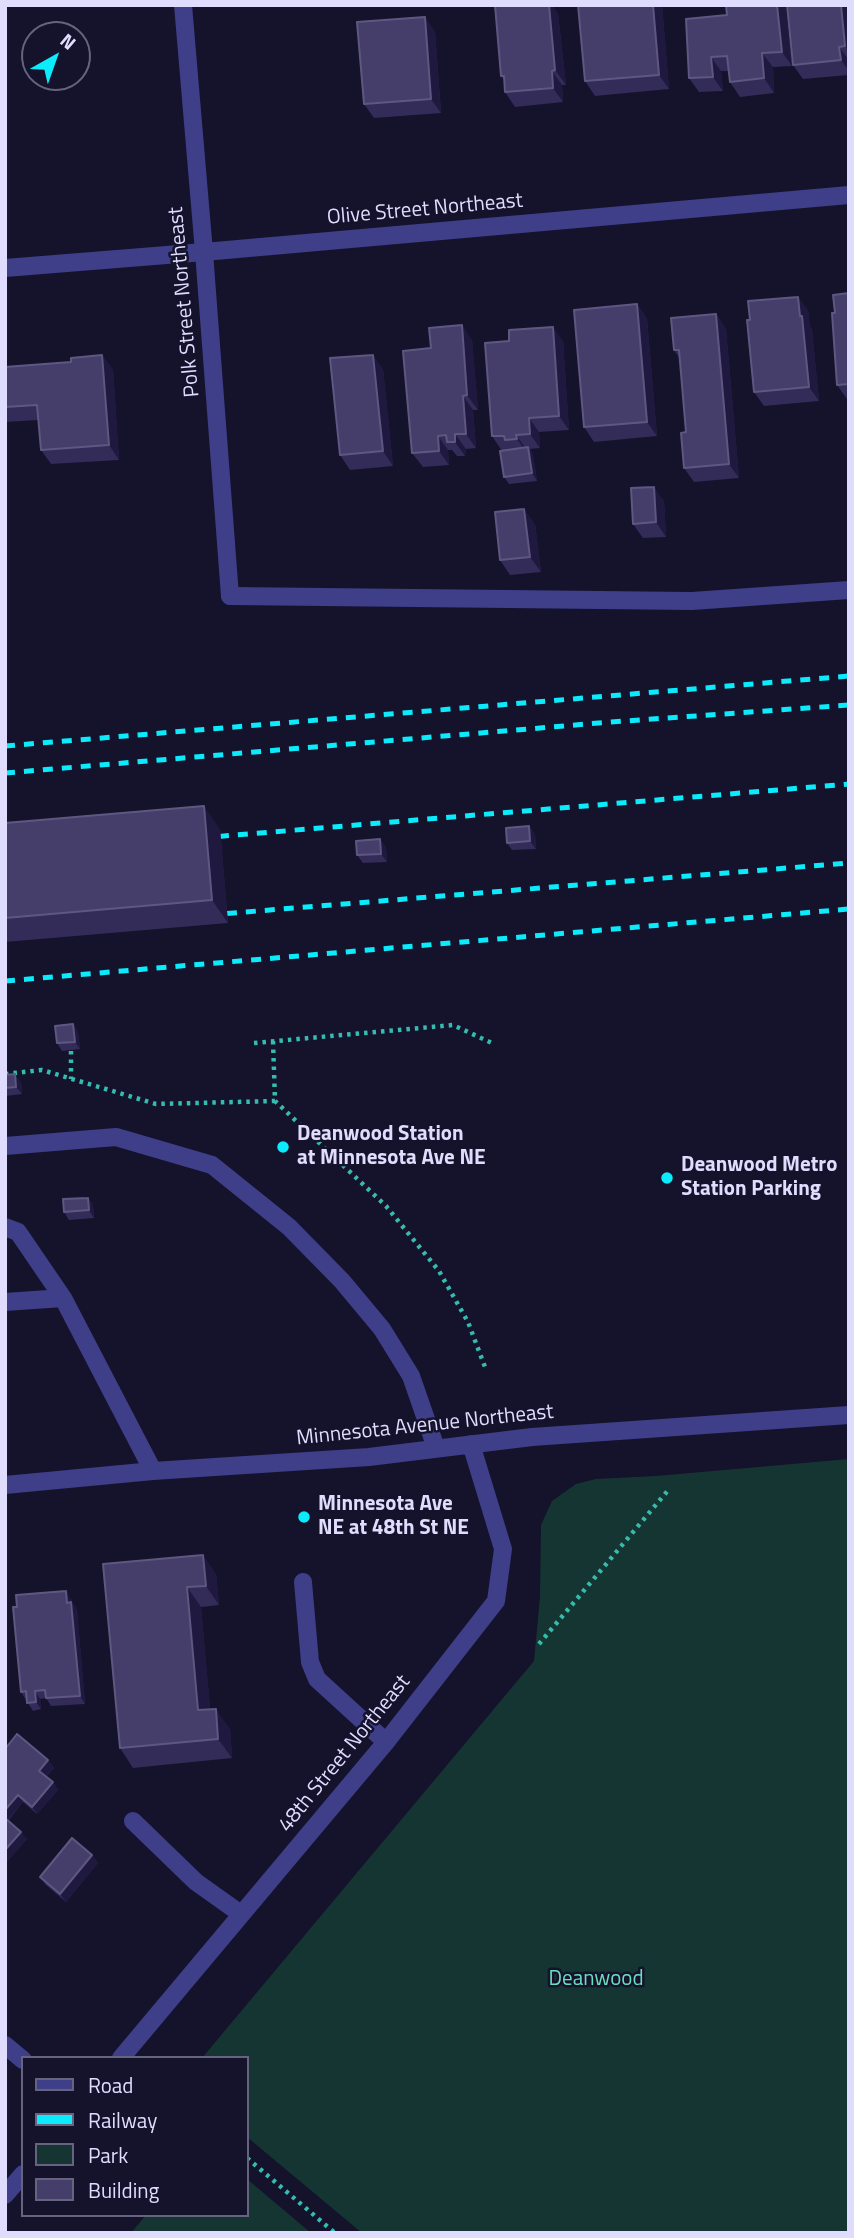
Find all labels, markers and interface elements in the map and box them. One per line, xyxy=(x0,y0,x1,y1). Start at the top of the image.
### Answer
north arrow xyxy=(21,21,91,91)
text: N xyxy=(54,26,83,56)
street label: Olive Street Northeast xyxy=(326,189,524,231)
street label: Polk Street Northeast xyxy=(164,206,206,398)
place label: Deanwood Station at Minnesota Ave NE xyxy=(297,1122,486,1172)
marker: Deanwood Station at Minnesota Ave NE xyxy=(275,1139,291,1155)
place label: Deanwood Metro Station Parking xyxy=(681,1153,837,1203)
marker: Deanwood Metro Station Parking xyxy=(659,1170,675,1186)
street label: Minnesota Avenue Northeast xyxy=(295,1400,555,1452)
place label: Minnesota Ave NE at 48th St NE xyxy=(318,1492,469,1542)
marker: Minnesota Ave NE at 48th St NE xyxy=(296,1509,312,1525)
street label: 48th Street Northeast xyxy=(274,1670,416,1838)
park label: Deanwood xyxy=(548,1967,644,1993)
legend xyxy=(21,2056,248,2217)
text: Road xyxy=(88,2069,133,2101)
text: Railway xyxy=(88,2104,157,2136)
text: Park xyxy=(88,2139,128,2171)
text: Building xyxy=(88,2174,159,2206)

